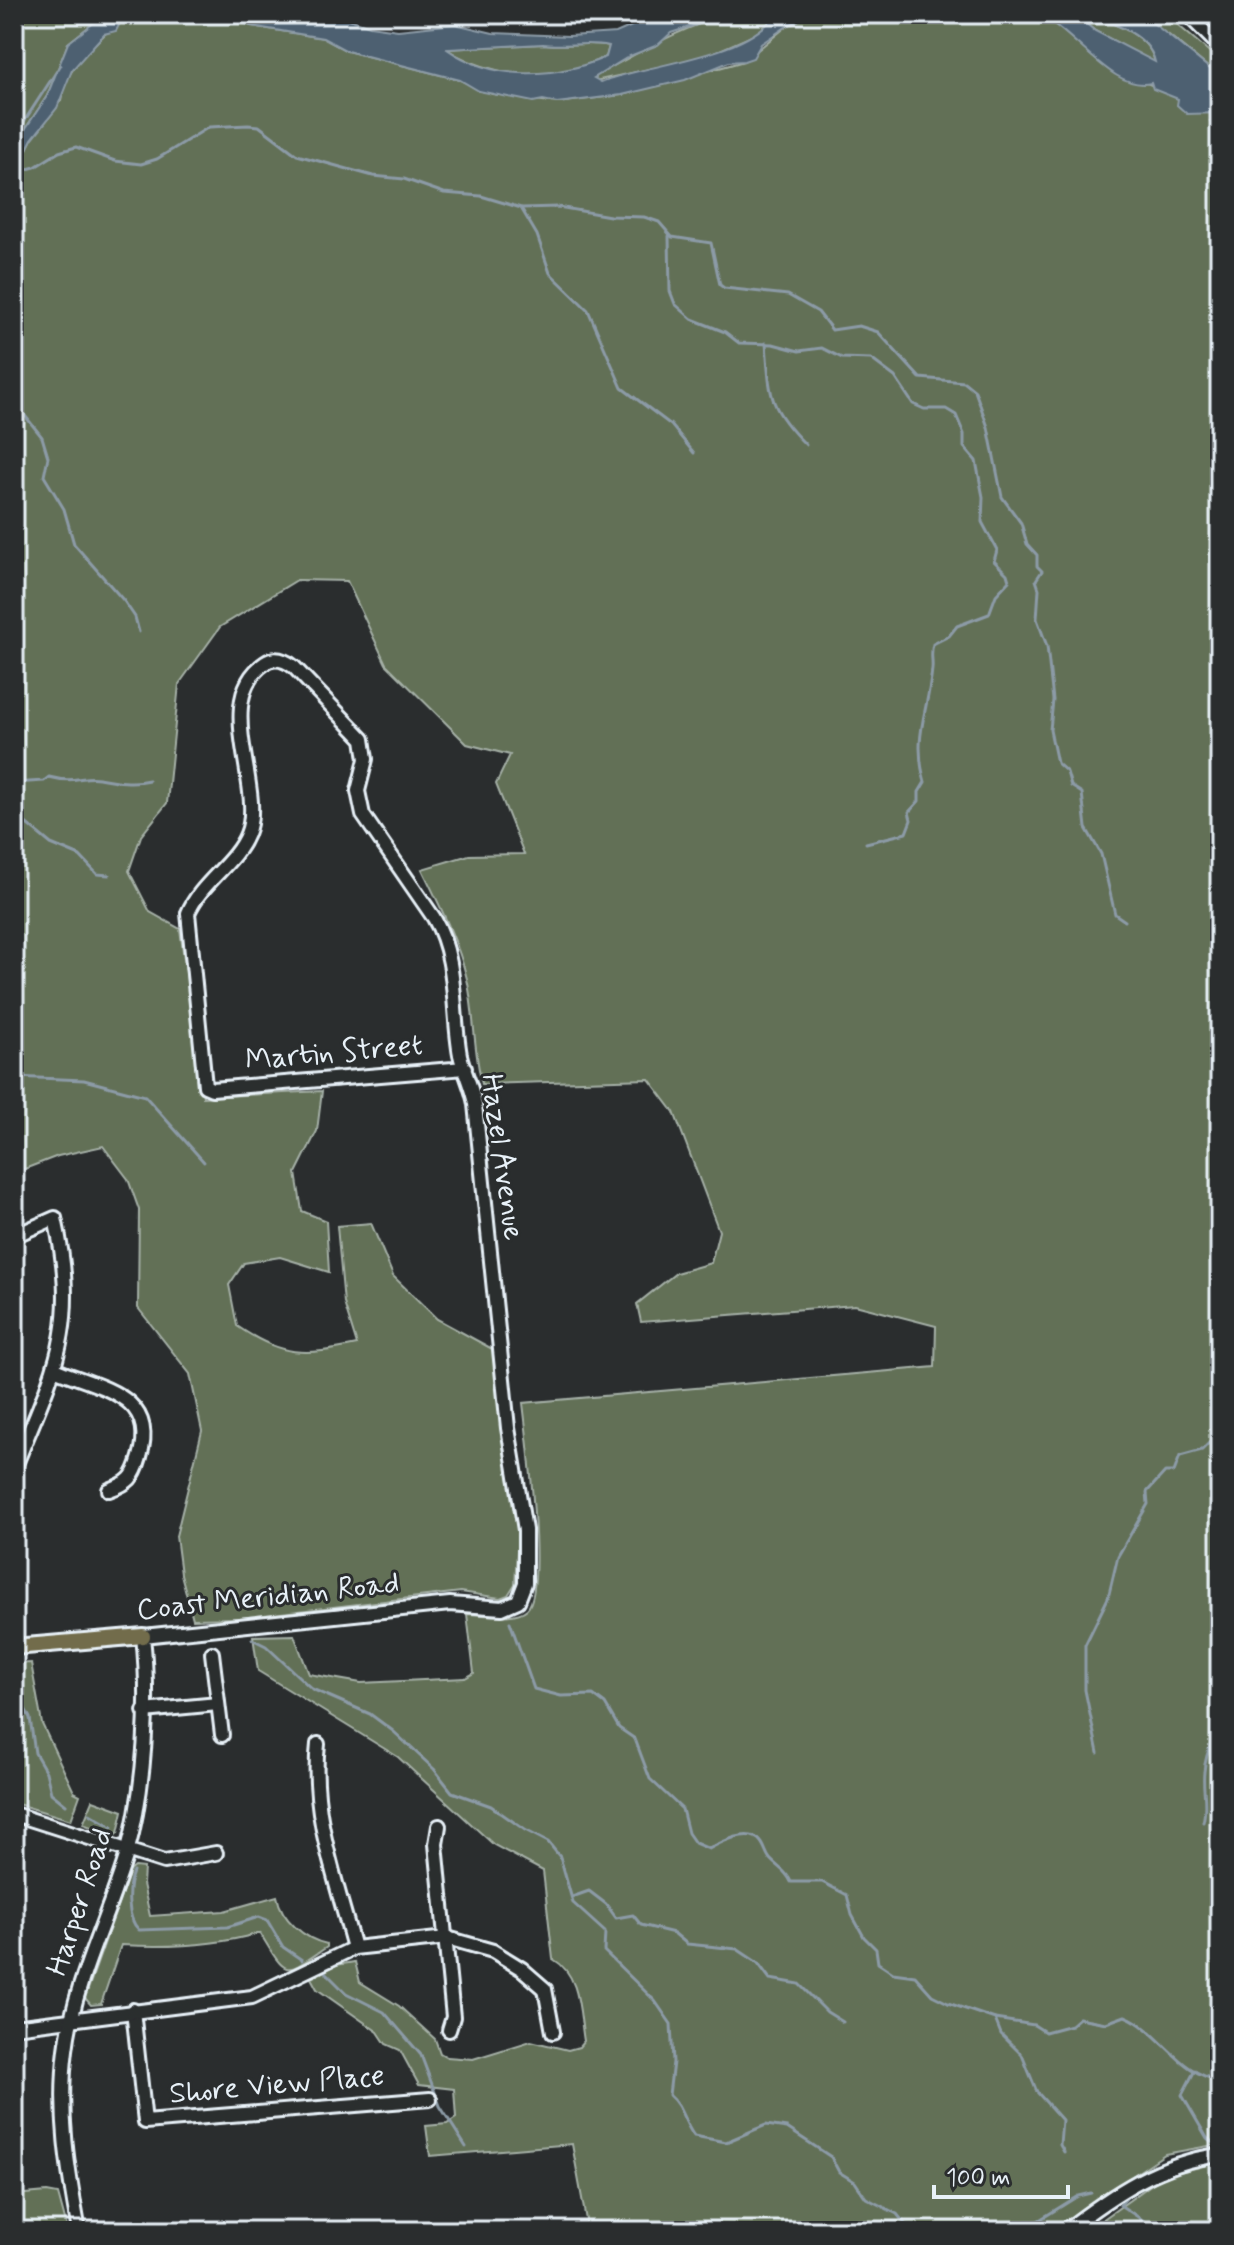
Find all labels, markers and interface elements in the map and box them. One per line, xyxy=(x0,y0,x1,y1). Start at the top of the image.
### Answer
street label: Martin Street xyxy=(244,1026,424,1080)
street label: Hazel Avenue xyxy=(471,1071,533,1243)
street label: Coast Meridian Road xyxy=(135,1564,401,1630)
street label: Harper Road xyxy=(38,1823,122,1981)
street label: Shore View Place xyxy=(168,2056,386,2114)
scale bar xyxy=(934,2149,1068,2199)
text: 100 m xyxy=(946,2163,1010,2194)

